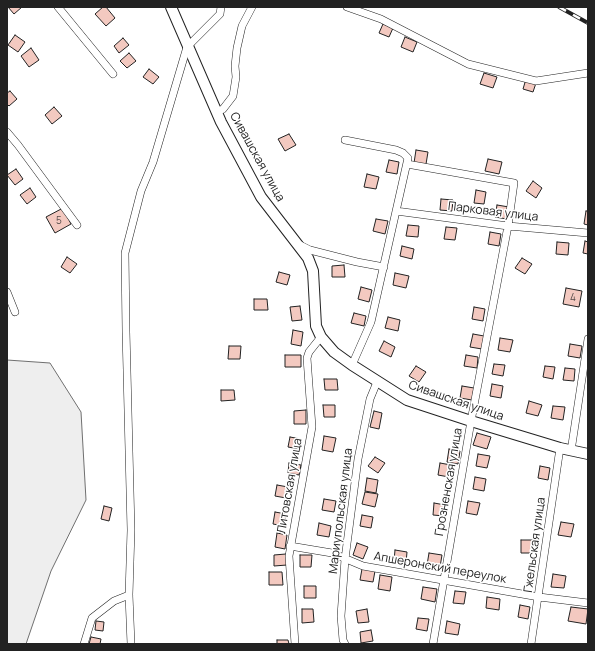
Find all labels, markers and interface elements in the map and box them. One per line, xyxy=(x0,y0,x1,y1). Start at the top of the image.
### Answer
street label: Сивашская улица xyxy=(227,110,287,204)
street label: Парковая улица xyxy=(447,199,539,225)
house number: 5 xyxy=(56,215,62,227)
house number: 4 xyxy=(570,292,576,304)
street label: Сивашская улица xyxy=(406,378,506,424)
street label: Грозненская улица xyxy=(432,427,466,537)
street label: Литовская улица xyxy=(274,437,306,535)
street label: Мариупольская улица xyxy=(326,447,356,575)
street label: Гжельская улица xyxy=(521,496,549,594)
street label: Апшеронский переулок xyxy=(373,549,507,587)

